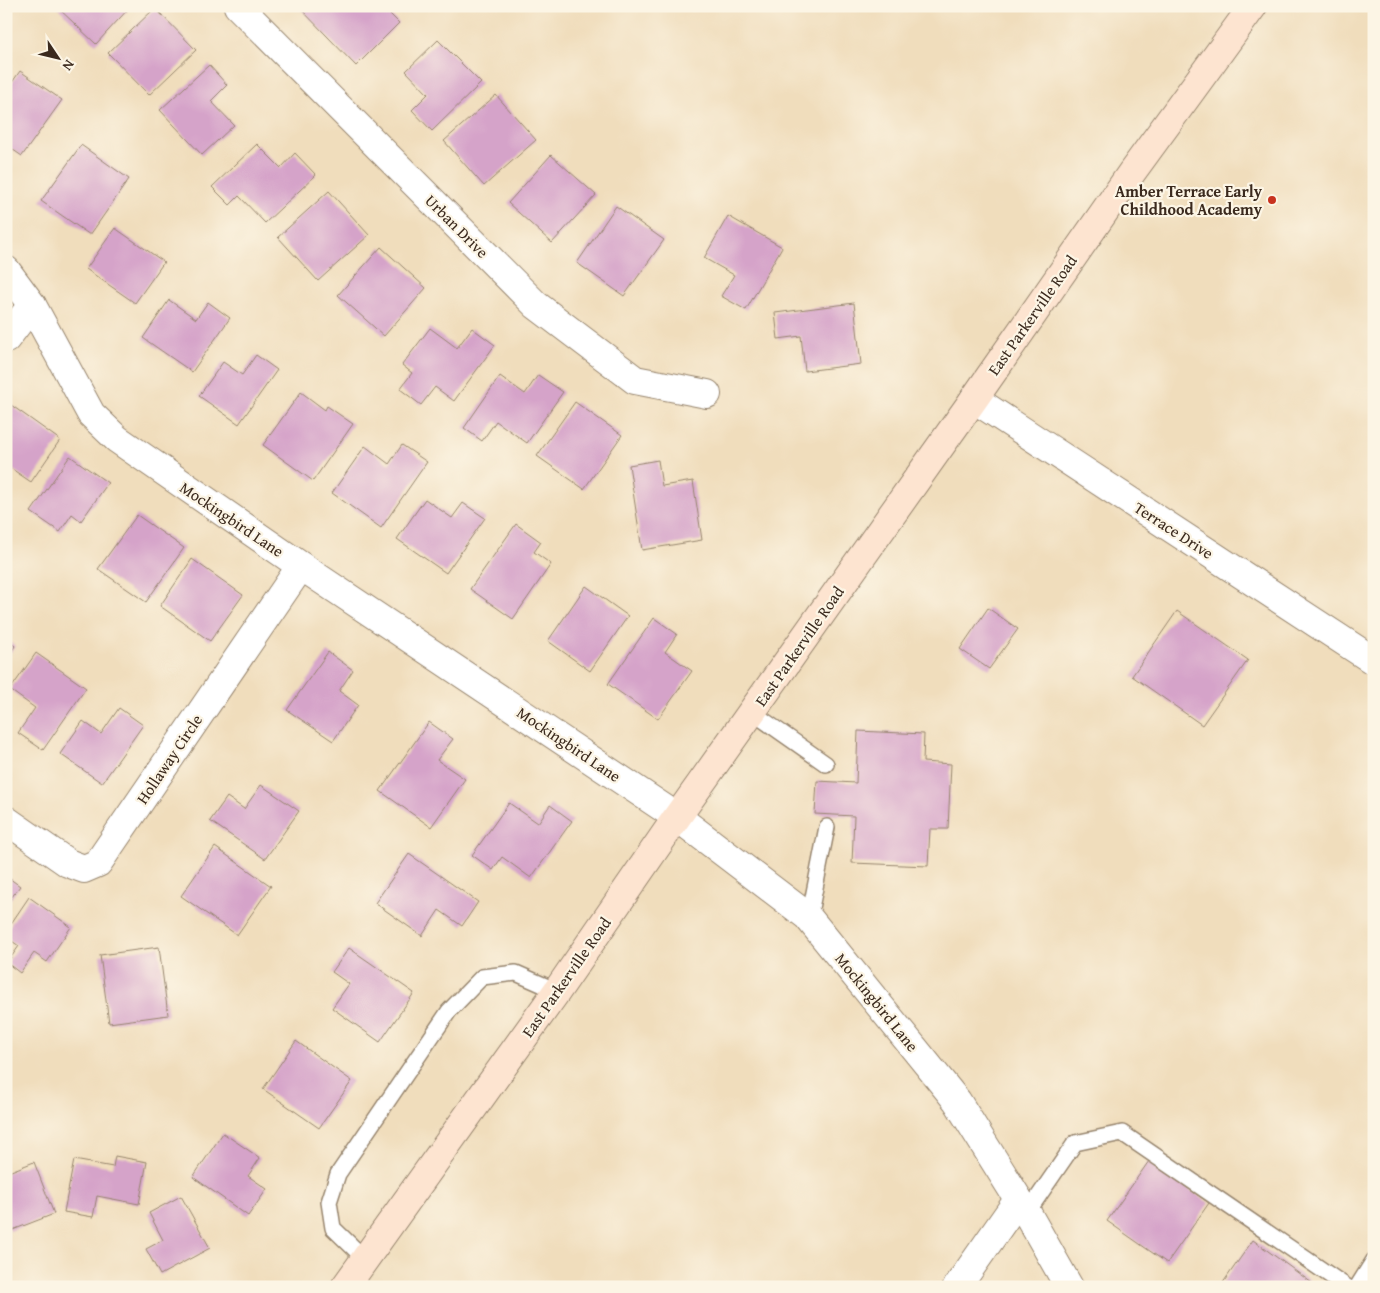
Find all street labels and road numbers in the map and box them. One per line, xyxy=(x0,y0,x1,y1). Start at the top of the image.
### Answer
street label: Urban Drive xyxy=(420,189,494,263)
street label: East Parkerville Road xyxy=(982,250,1083,380)
street label: Mockingbird Lane xyxy=(175,475,289,563)
street label: Terrace Drive xyxy=(1130,495,1218,565)
street label: East Parkerville Road xyxy=(749,581,850,711)
street label: Mockingbird Lane xyxy=(512,700,626,788)
street label: Hollaway Circle xyxy=(130,709,208,809)
street label: East Parkerville Road xyxy=(516,912,617,1042)
street label: Mockingbird Lane xyxy=(830,947,924,1057)

